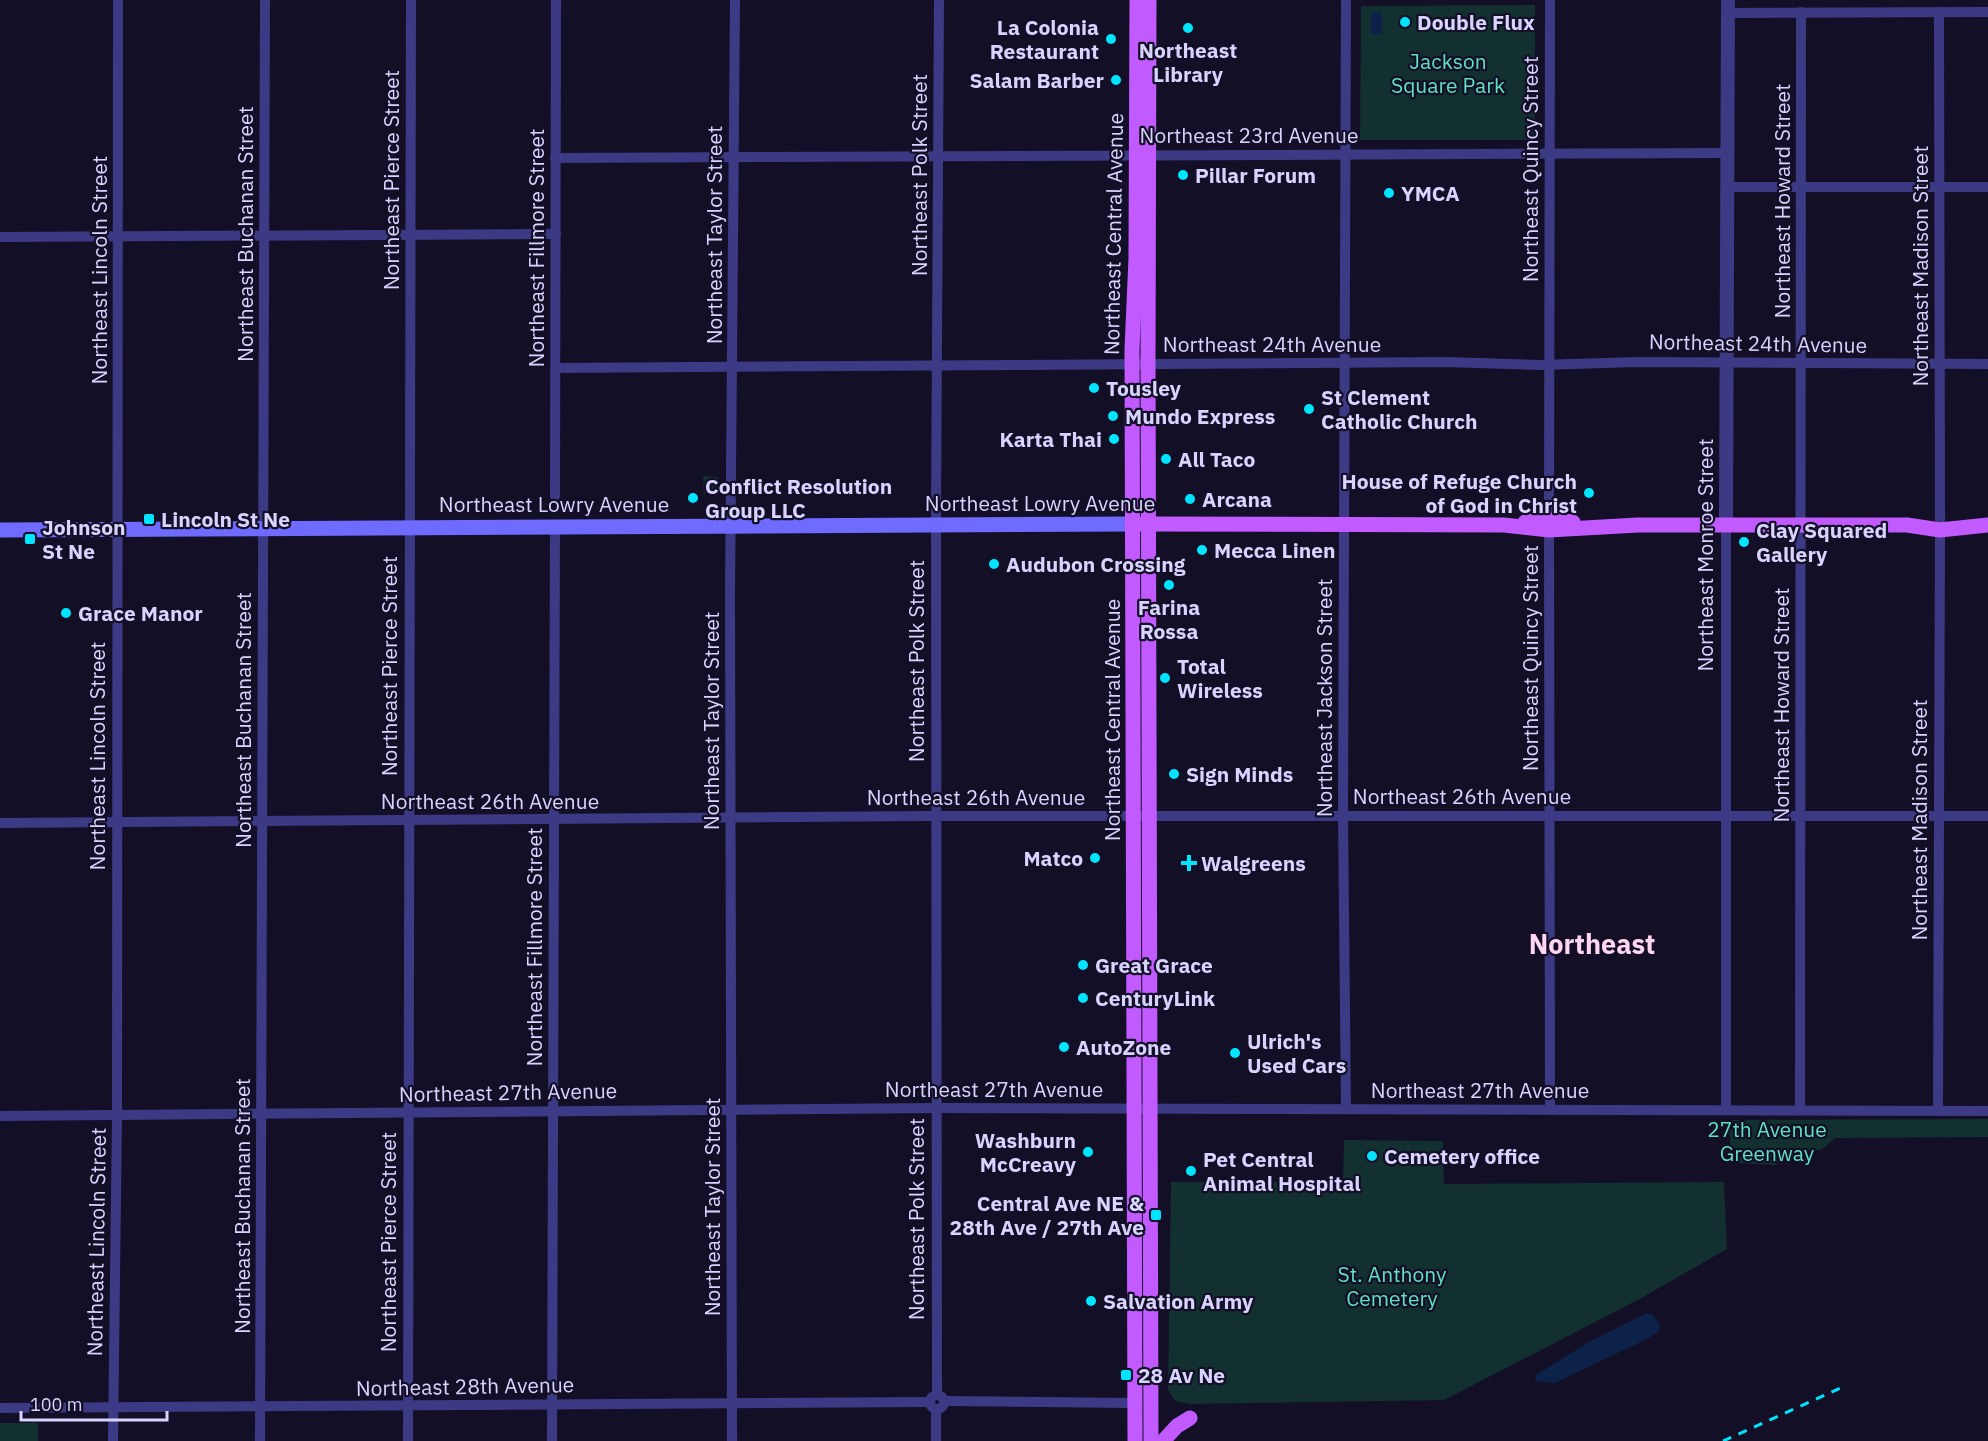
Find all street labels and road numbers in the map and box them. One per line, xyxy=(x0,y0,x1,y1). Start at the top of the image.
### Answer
street label: Northeast Quincy Street xyxy=(1516,56,1544,282)
street label: Northeast Pierce Street xyxy=(377,70,405,290)
street label: Northeast Polk Street xyxy=(905,74,933,276)
street label: Northeast Howard Street xyxy=(1768,84,1796,318)
street label: Northeast Buchanan Street xyxy=(231,106,259,362)
street label: Northeast Central Avenue xyxy=(1097,113,1129,355)
street label: Northeast 23rd Avenue xyxy=(1140,121,1358,149)
street label: Northeast Taylor Street xyxy=(700,126,728,344)
street label: Northeast Fillmore Street xyxy=(522,129,550,367)
street label: Northeast Madison Street xyxy=(1906,145,1934,387)
street label: Northeast Lincoln Street xyxy=(85,156,113,384)
street label: Northeast 24th Avenue xyxy=(1649,327,1867,359)
street label: Northeast 24th Avenue xyxy=(1163,330,1381,358)
street label: Northeast Monroe Street xyxy=(1691,438,1719,672)
street label: Northeast Lowry Avenue xyxy=(925,489,1155,517)
street label: Northeast Lowry Avenue xyxy=(439,490,669,518)
street label: Northeast Quincy Street xyxy=(1516,545,1544,771)
street label: Northeast Pierce Street xyxy=(375,556,403,776)
street label: Northeast Polk Street xyxy=(902,560,930,762)
street label: Northeast Jackson Street xyxy=(1310,579,1338,817)
street label: Northeast Howard Street xyxy=(1767,588,1795,822)
street label: Northeast Buchanan Street xyxy=(229,592,257,848)
street label: Northeast Central Avenue xyxy=(1098,599,1126,841)
street label: Northeast Taylor Street xyxy=(697,612,725,830)
street label: Northeast Lincoln Street xyxy=(83,642,111,870)
street label: Northeast Madison Street xyxy=(1905,699,1933,941)
street label: Northeast 26th Avenue xyxy=(1353,782,1571,810)
street label: Northeast 26th Avenue xyxy=(867,783,1085,811)
street label: Northeast 26th Avenue xyxy=(381,787,599,815)
street label: Northeast Fillmore Street xyxy=(520,828,548,1066)
street label: Northeast 27th Avenue xyxy=(885,1075,1103,1103)
street label: Northeast 27th Avenue xyxy=(399,1076,617,1108)
street label: Northeast 27th Avenue xyxy=(1371,1076,1589,1104)
street label: Northeast Buchanan Street xyxy=(228,1078,256,1334)
street label: Northeast Taylor Street xyxy=(698,1098,726,1316)
street label: Northeast Polk Street xyxy=(902,1118,930,1320)
street label: Northeast Lincoln Street xyxy=(80,1127,112,1357)
street label: Northeast Pierce Street xyxy=(374,1132,402,1352)
street label: Northeast 28th Avenue xyxy=(356,1370,574,1402)

